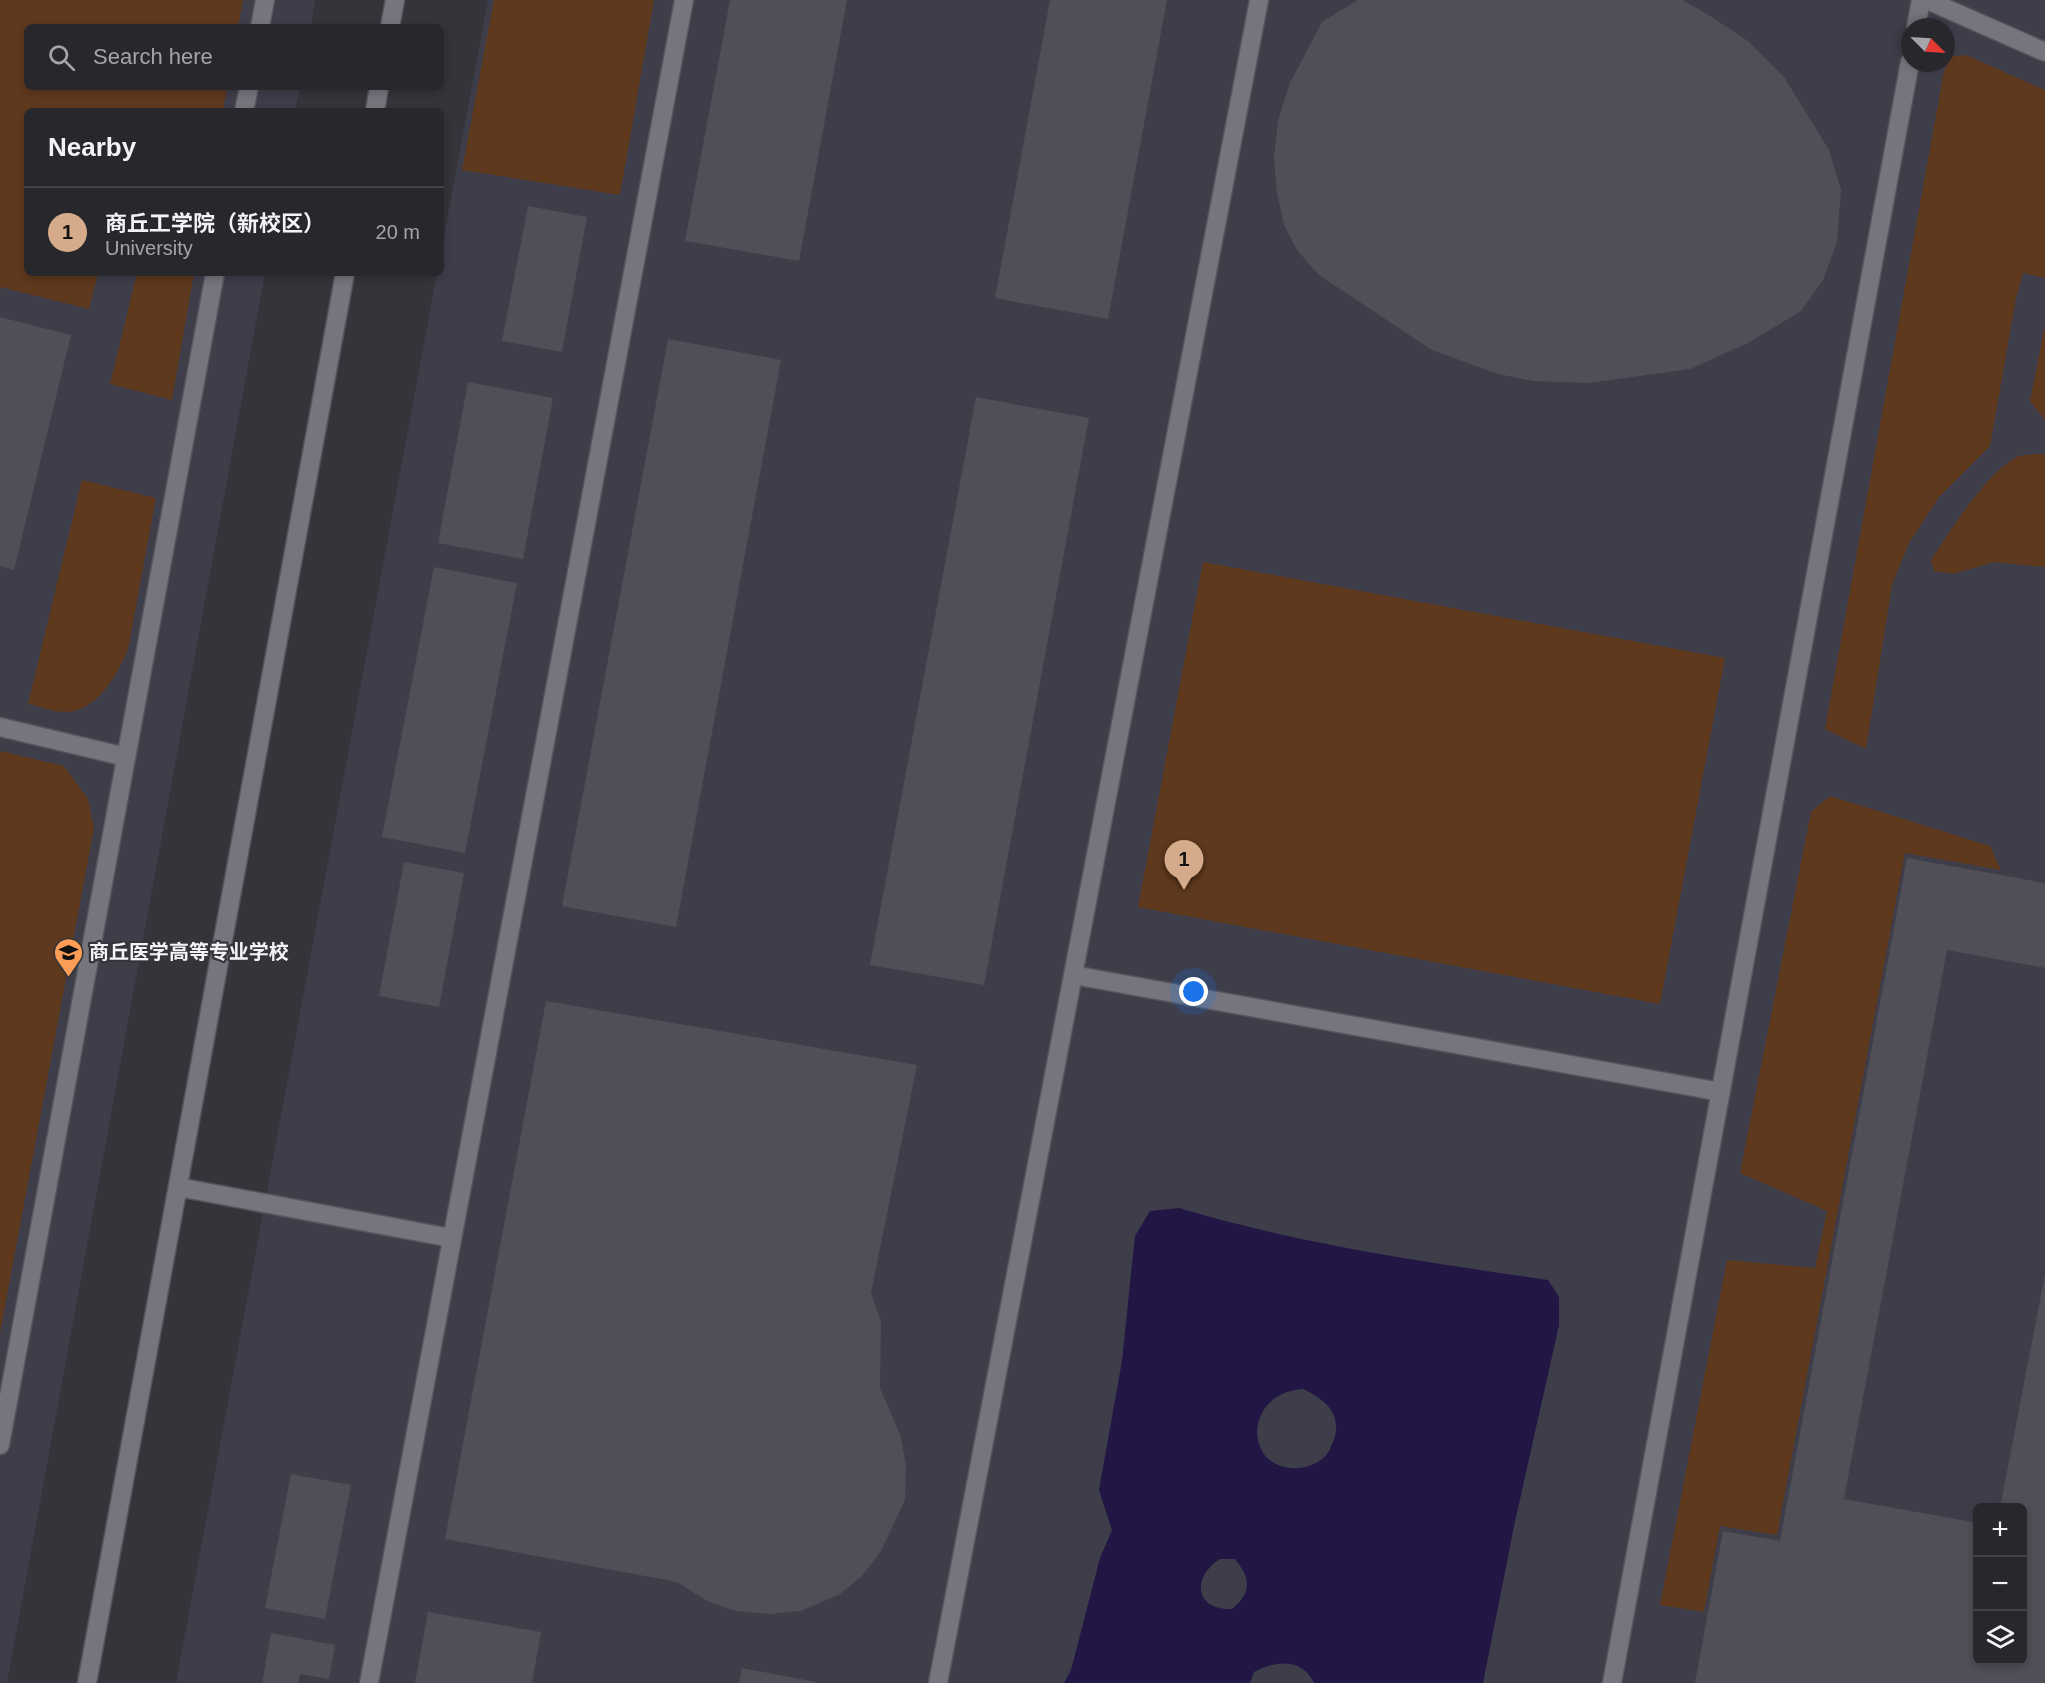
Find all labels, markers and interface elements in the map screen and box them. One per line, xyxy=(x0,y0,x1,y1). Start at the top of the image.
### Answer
north arrow xyxy=(1901,18,1955,72)
search box xyxy=(24,24,444,90)
icon: search xyxy=(45,41,78,74)
text: Search here xyxy=(93,44,213,69)
text: Nearby xyxy=(48,132,136,162)
text: 商丘工学院（新校区） xyxy=(105,211,325,236)
text: 1 xyxy=(62,221,73,243)
text: 20 m xyxy=(376,221,420,243)
text: University xyxy=(105,237,193,259)
pin: 1 xyxy=(1164,840,1204,890)
school or university icon: 商丘医学高等专业学校 xyxy=(52,936,84,978)
place label: 商丘医学高等专业学校 xyxy=(89,941,289,963)
your location xyxy=(1179,977,1208,1006)
map controls xyxy=(1973,1503,2027,1665)
button: + xyxy=(1973,1503,2027,1557)
button: − xyxy=(1973,1557,2027,1611)
button: layers xyxy=(1973,1611,2027,1665)

